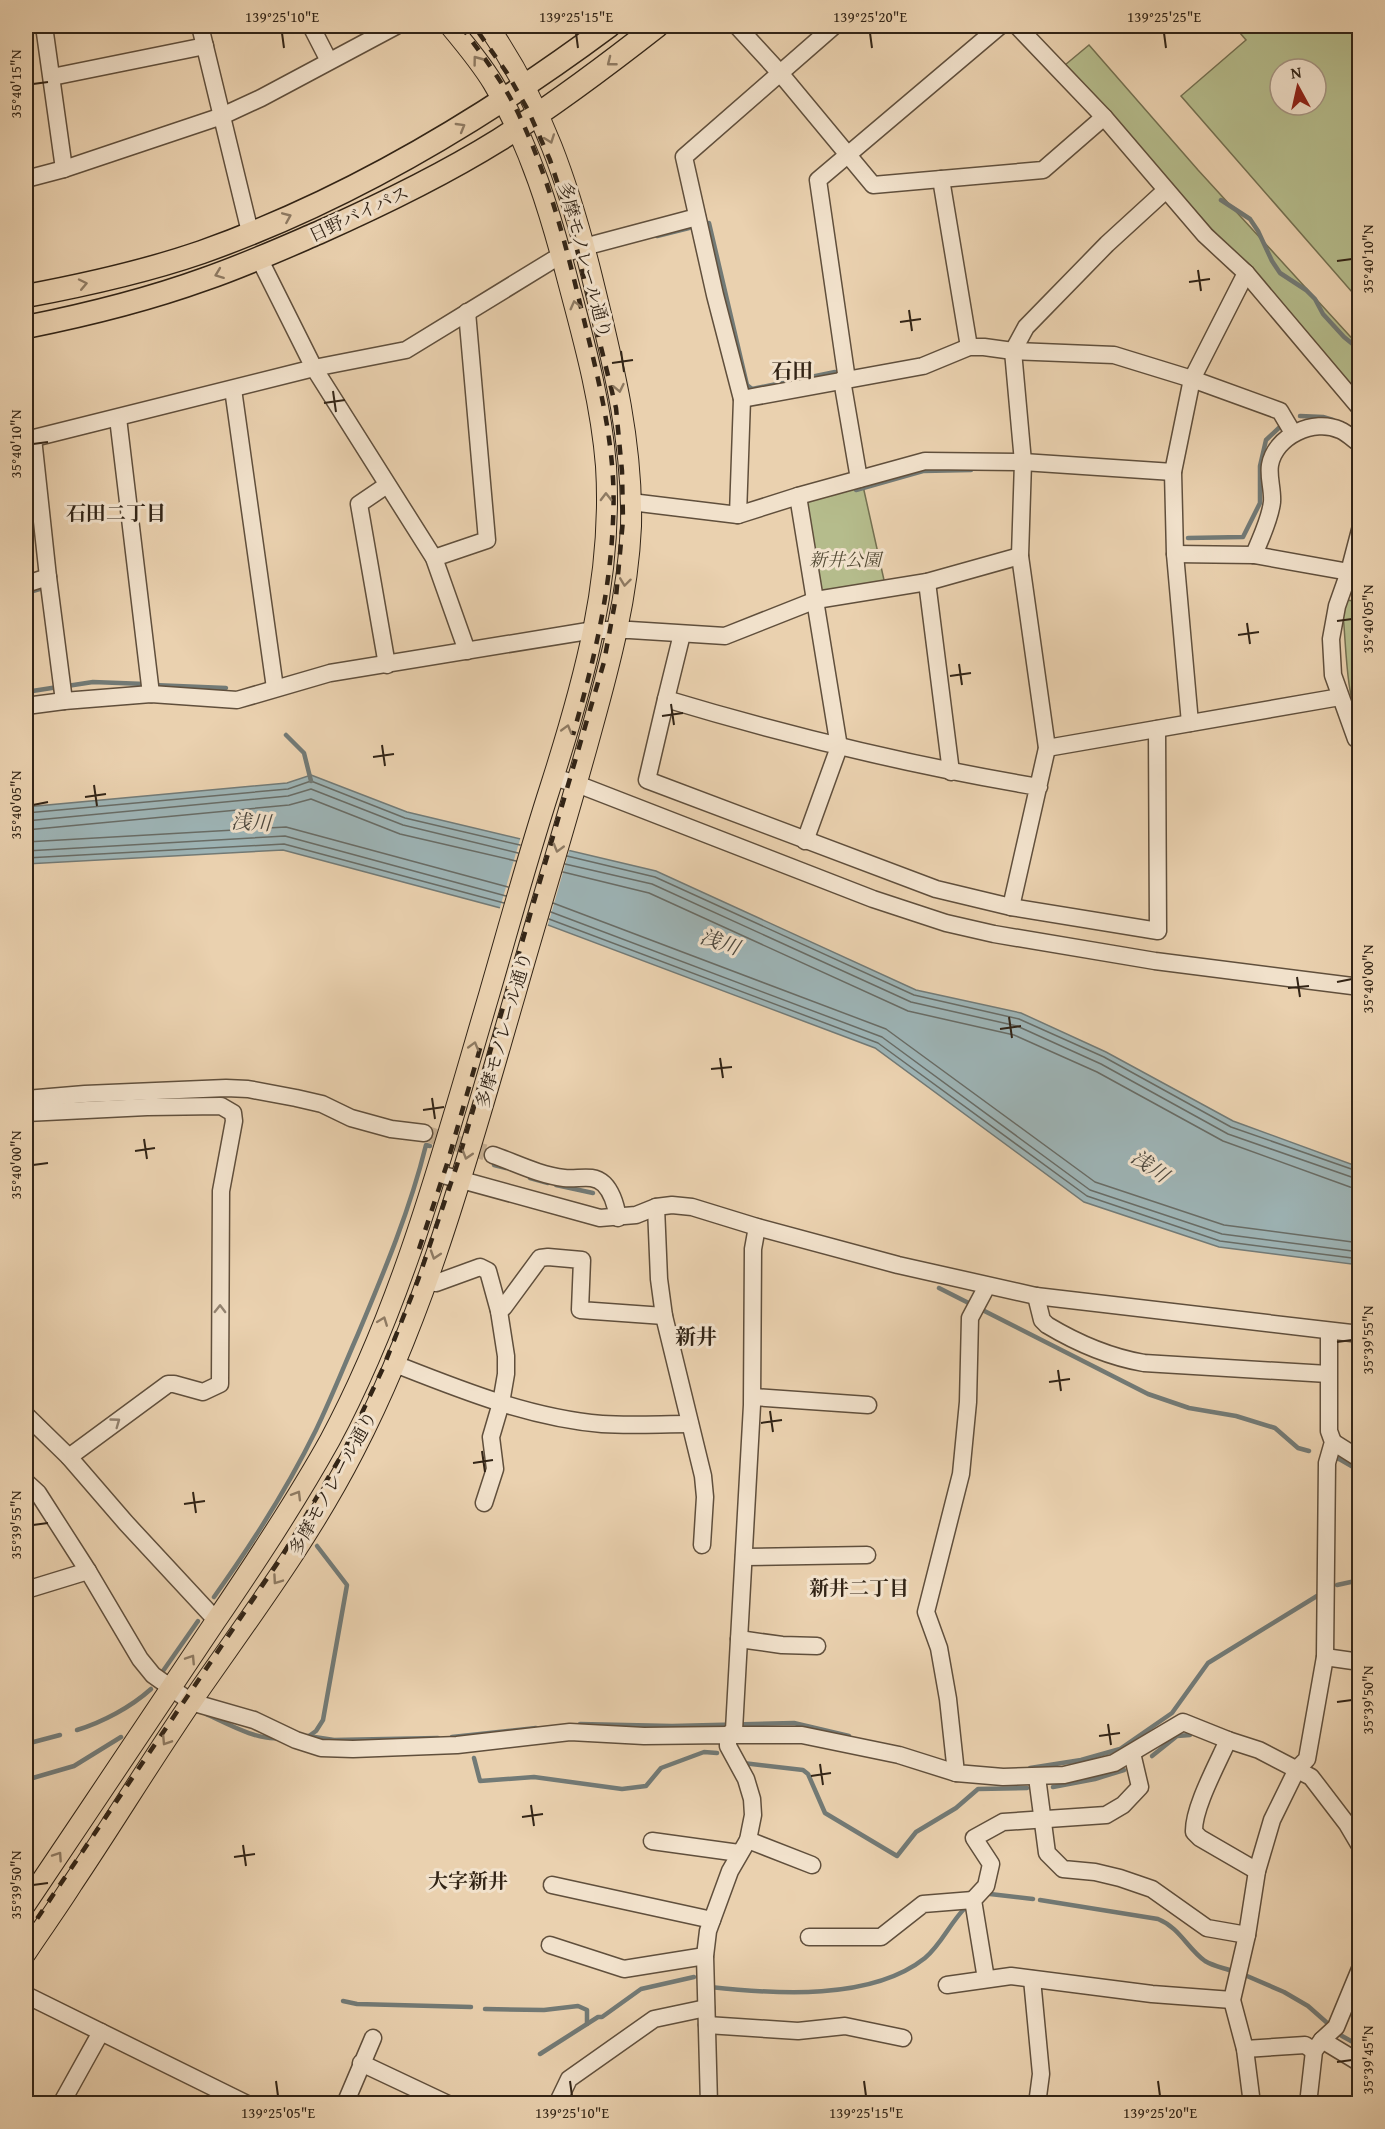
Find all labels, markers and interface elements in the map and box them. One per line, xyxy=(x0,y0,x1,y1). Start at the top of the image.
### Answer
text: 139°25'10"E xyxy=(245,6,319,27)
text: 139°25'15"E xyxy=(539,6,613,27)
text: 139°25'20"E xyxy=(833,6,907,27)
text: 139°25'25"E xyxy=(1127,6,1201,27)
text: 35°40'15"N xyxy=(5,49,26,118)
one-way arrow xyxy=(607,54,618,65)
one-way arrow xyxy=(473,56,484,67)
north arrow xyxy=(1268,57,1328,117)
text: N xyxy=(1289,59,1303,85)
one-way arrow xyxy=(454,123,465,135)
one-way arrow xyxy=(542,134,555,144)
street label: 日野バイパス xyxy=(304,179,413,249)
street label: 多摩モノレール通り xyxy=(552,179,619,341)
one-way arrow xyxy=(281,212,292,224)
text: 35°40'10"N xyxy=(1357,224,1378,293)
one-way arrow xyxy=(214,267,225,279)
one-way arrow xyxy=(78,279,88,292)
one-way arrow xyxy=(569,301,582,311)
district label: 石田 xyxy=(771,355,813,386)
one-way arrow xyxy=(611,383,624,393)
text: 35°40'10"N xyxy=(5,409,26,478)
one-way arrow xyxy=(600,493,612,502)
district label: 石田二丁目 xyxy=(66,498,166,527)
park label: 新井公園 xyxy=(809,546,884,573)
one-way arrow xyxy=(619,577,632,586)
text: 35°40'05"N xyxy=(1357,584,1378,653)
one-way arrow xyxy=(560,725,572,735)
text: 35°40'05"N xyxy=(5,770,26,839)
water label: 浅川 xyxy=(230,806,274,837)
one-way arrow xyxy=(552,843,565,853)
water label: 浅川 xyxy=(697,921,746,962)
text: 35°40'00"N xyxy=(1357,944,1378,1013)
street label: 多摩モノレール通り xyxy=(468,949,539,1111)
one-way arrow xyxy=(467,1041,479,1052)
text: 35°40'00"N xyxy=(5,1130,26,1199)
water label: 浅川 xyxy=(1126,1142,1177,1190)
one-way arrow xyxy=(462,1149,474,1160)
one-way arrow xyxy=(429,1249,442,1260)
one-way arrow xyxy=(214,1304,226,1313)
text: 35°39'55"N xyxy=(1357,1305,1378,1374)
one-way arrow xyxy=(376,1316,388,1327)
district label: 新井 xyxy=(675,1321,717,1352)
street label: 多摩モノレール通り xyxy=(282,1406,383,1560)
one-way arrow xyxy=(109,1418,120,1429)
text: 35°39'55"N xyxy=(5,1490,26,1559)
one-way arrow xyxy=(289,1491,301,1501)
district label: 新井二丁目 xyxy=(809,1573,909,1602)
one-way arrow xyxy=(273,1574,284,1585)
one-way arrow xyxy=(183,1655,195,1665)
text: 35°39'50"N xyxy=(1357,1665,1378,1734)
one-way arrow xyxy=(162,1734,173,1745)
text: 35°39'50"N xyxy=(5,1850,26,1919)
one-way arrow xyxy=(51,1851,62,1862)
district label: 大字新井 xyxy=(428,1866,508,1895)
text: 35°39'45"N xyxy=(1357,2025,1378,2094)
text: 139°25'05"E xyxy=(241,2102,315,2123)
text: 139°25'10"E xyxy=(535,2102,609,2123)
text: 139°25'15"E xyxy=(829,2102,903,2123)
text: 139°25'20"E xyxy=(1123,2102,1197,2123)

